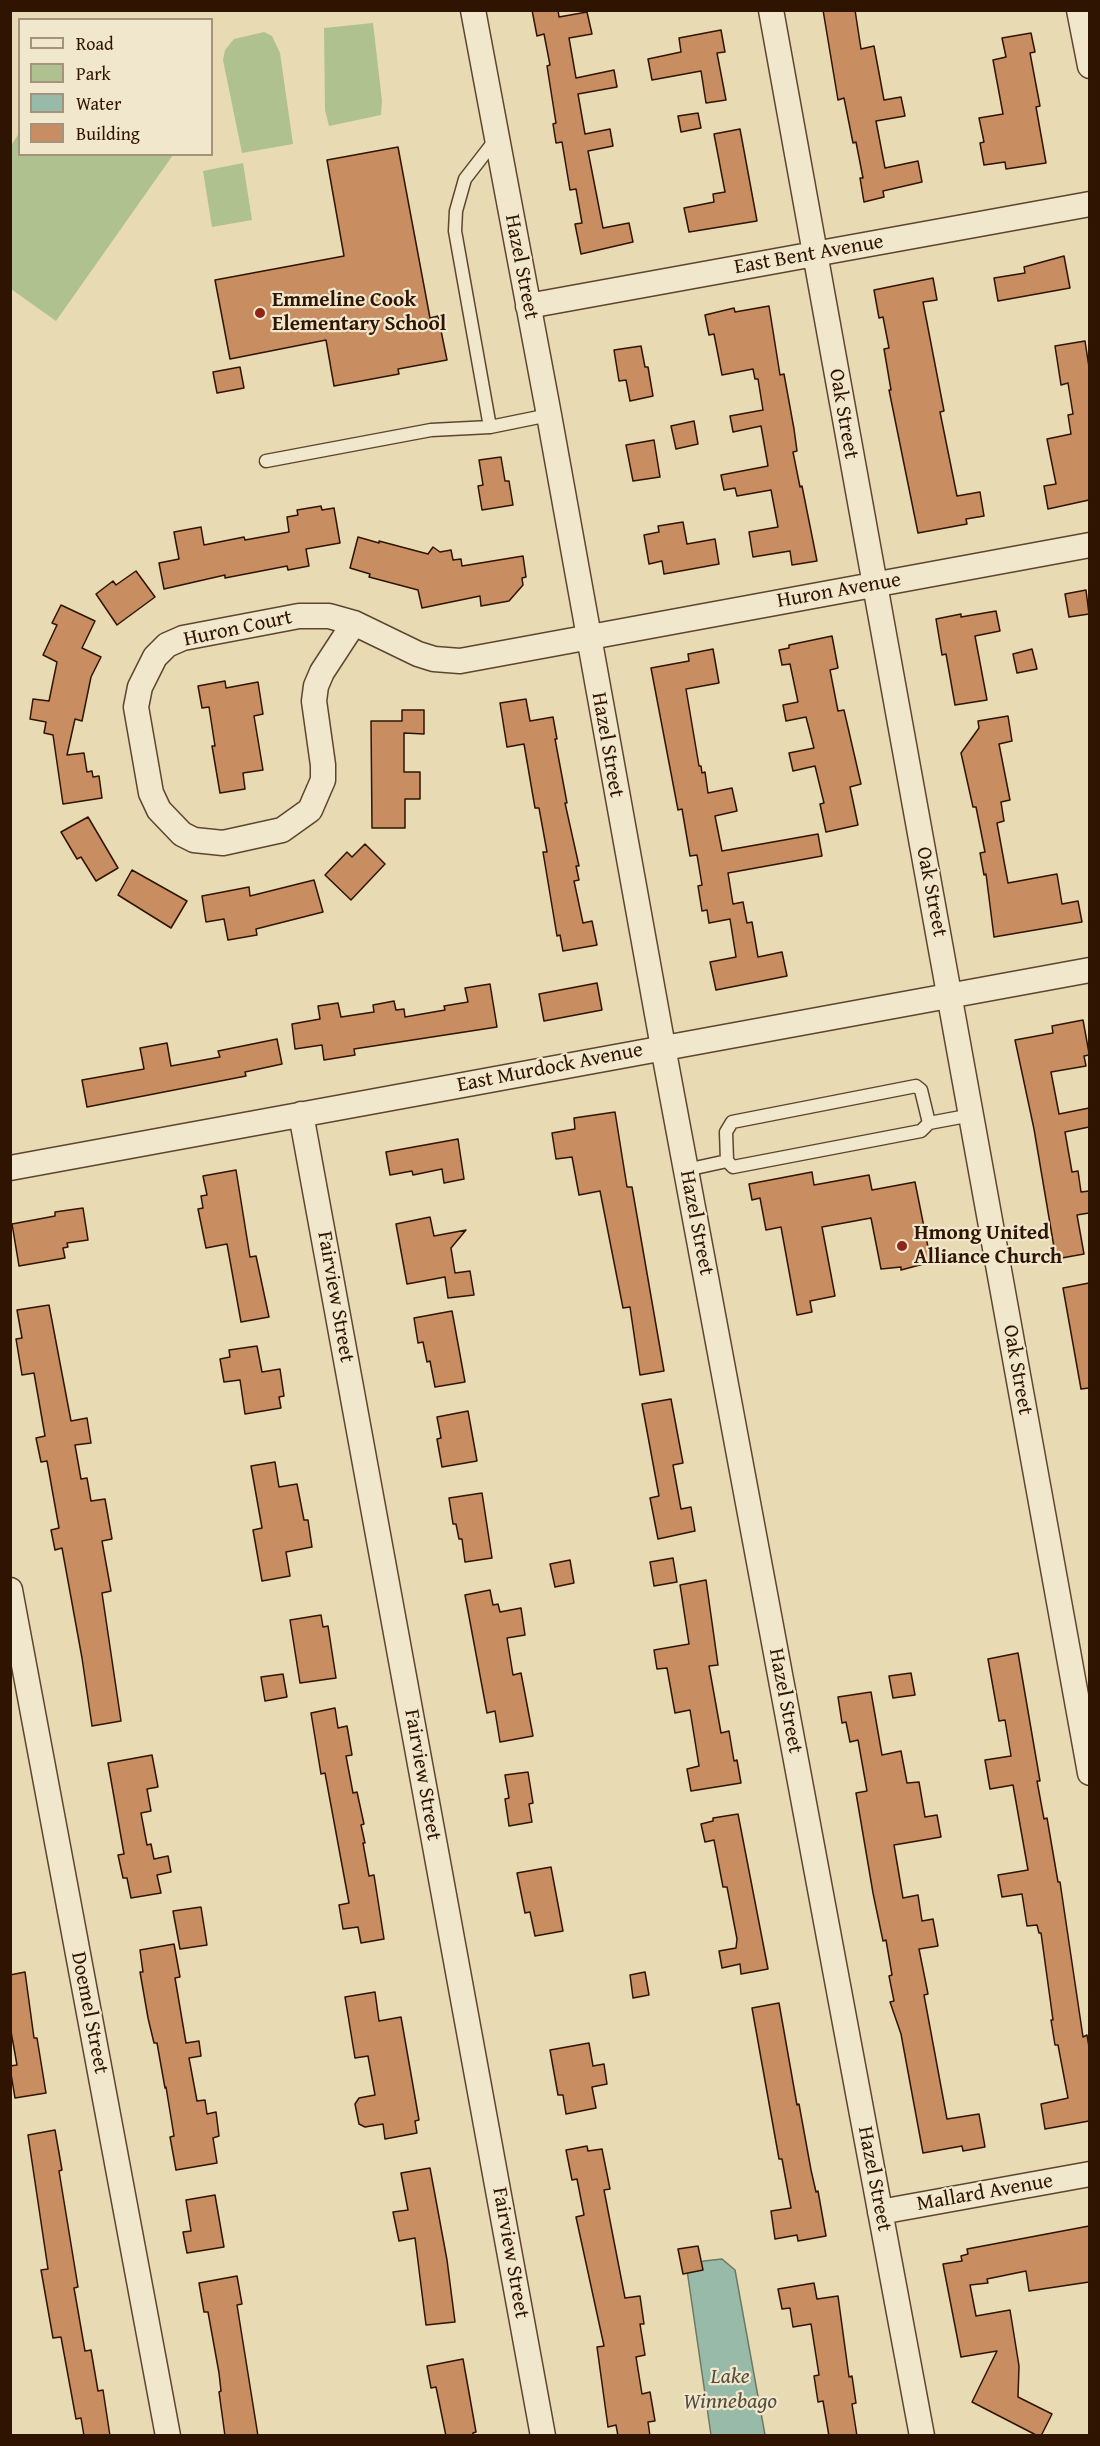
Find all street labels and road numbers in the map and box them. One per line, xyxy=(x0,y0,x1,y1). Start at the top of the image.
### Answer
street label: Hazel Street xyxy=(498,212,544,322)
street label: East Bent Avenue xyxy=(732,229,886,281)
street label: Oak Street xyxy=(823,367,863,461)
street label: Huron Avenue xyxy=(775,568,903,614)
street label: Huron Court xyxy=(181,605,295,653)
street label: Hazel Street xyxy=(585,690,629,800)
street label: Oak Street xyxy=(910,845,952,939)
street label: East Murdock Avenue xyxy=(455,1038,645,1098)
street label: Hazel Street xyxy=(673,1168,719,1278)
street label: Fairview Street xyxy=(311,1229,359,1365)
street label: Oak Street xyxy=(997,1323,1037,1417)
street label: Hazel Street xyxy=(762,1646,808,1756)
street label: Fairview Street xyxy=(398,1707,446,1843)
street label: Doemel Street xyxy=(65,1950,113,2076)
street label: Hazel Street xyxy=(851,2124,897,2234)
street label: Mallard Avenue xyxy=(915,2169,1055,2217)
street label: Fairview Street xyxy=(486,2185,534,2321)

